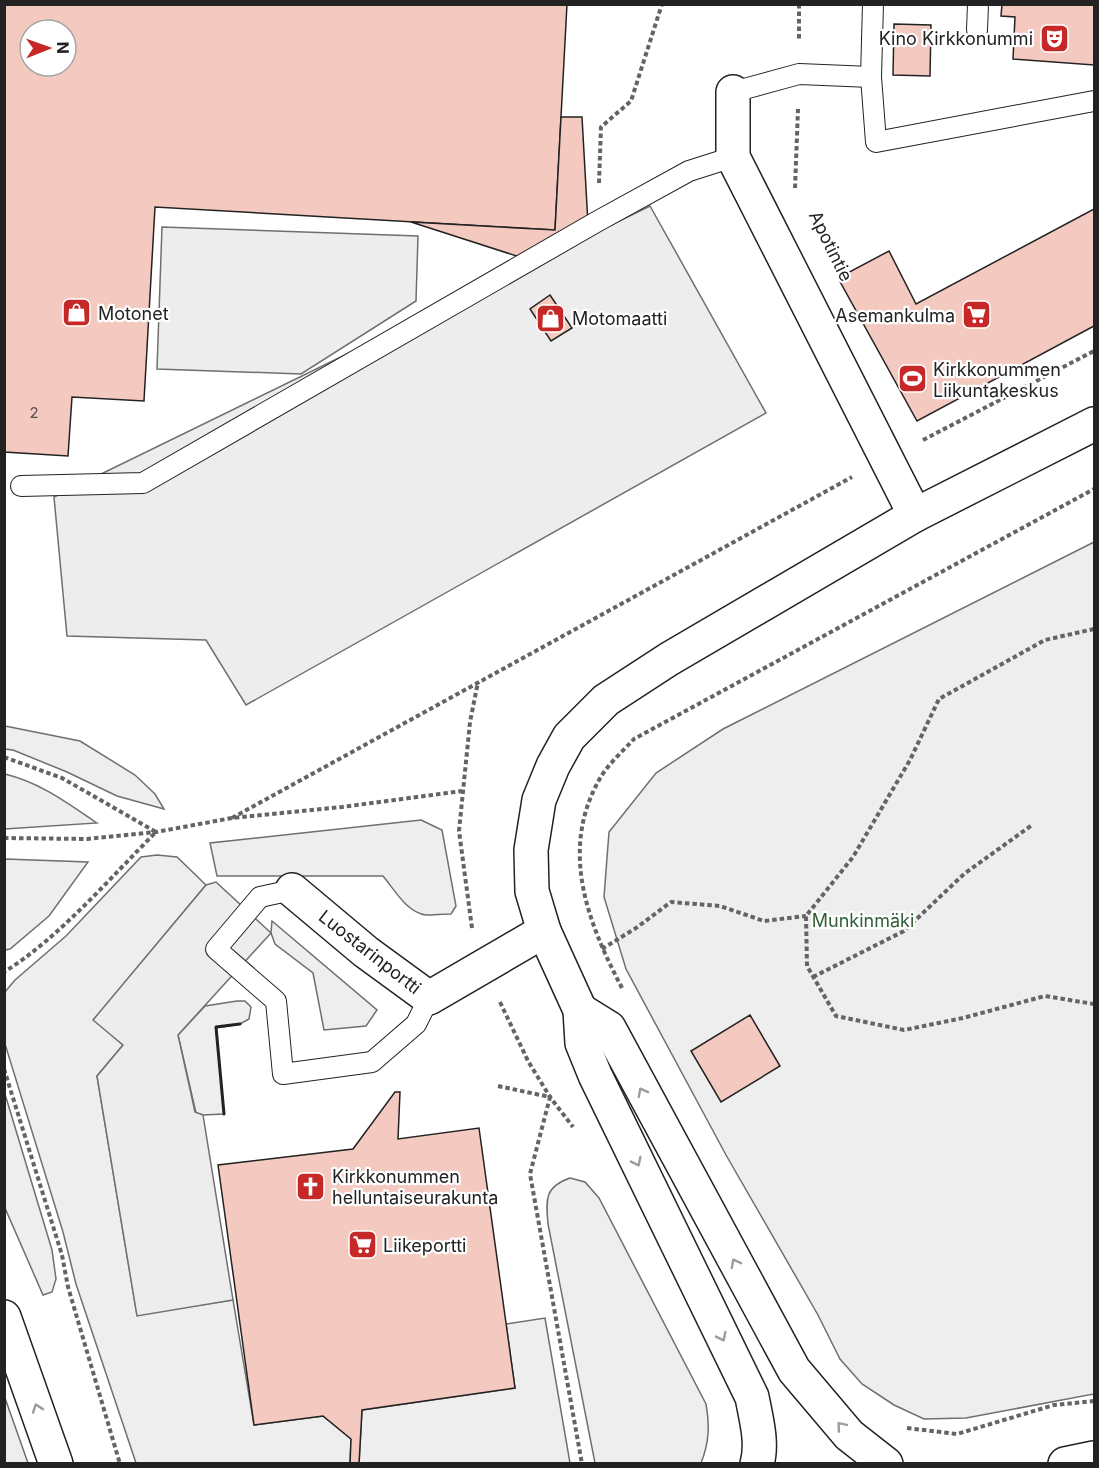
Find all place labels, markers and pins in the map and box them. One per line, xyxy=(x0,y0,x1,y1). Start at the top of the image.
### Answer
theatre icon: Kino Kirkkonummi xyxy=(1038,22,1070,54)
place label: Kino Kirkkonummi xyxy=(879,28,1033,49)
shop icon: Motonet xyxy=(61,297,93,329)
supermarket icon: Asemankulma xyxy=(960,299,992,331)
shop icon: Motomaatti xyxy=(535,302,567,334)
place label: Motonet xyxy=(98,303,169,324)
place label: Asemankulma xyxy=(835,305,955,326)
place label: Motomaatti xyxy=(572,308,667,329)
place label: Kirkkonummen Liikuntakeskus xyxy=(933,359,1061,401)
sports icon: Kirkkonummen Liikuntakeskus xyxy=(896,363,928,395)
place label: Kirkkonummen helluntaiseurakunta xyxy=(332,1166,498,1208)
church icon: Kirkkonummen helluntaiseurakunta xyxy=(295,1170,327,1202)
supermarket icon: Liikeportti xyxy=(346,1229,378,1261)
place label: Liikeportti xyxy=(383,1235,466,1256)

